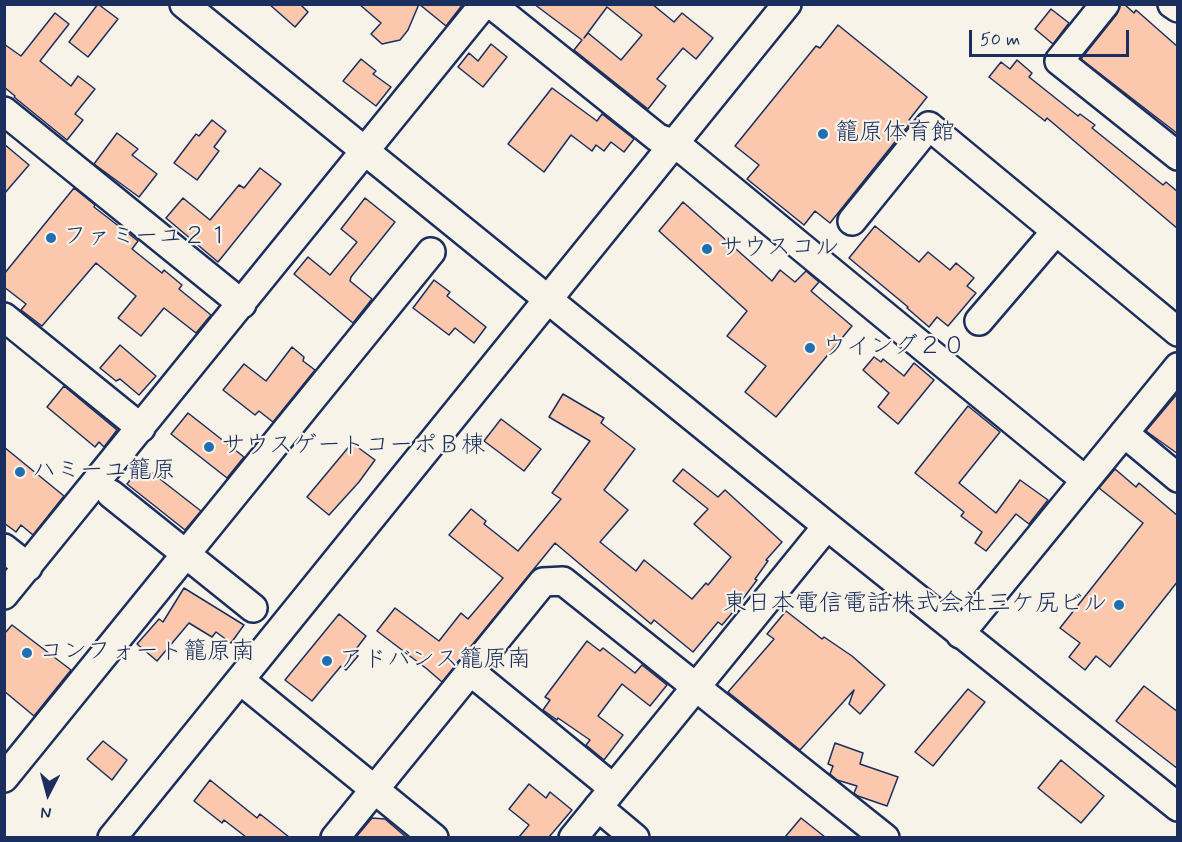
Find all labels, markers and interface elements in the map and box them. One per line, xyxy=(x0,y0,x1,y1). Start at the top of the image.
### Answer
scale bar xyxy=(972,18,1132,56)
text: 50 m xyxy=(980,28,1020,52)
place label: 籠原体育館 xyxy=(835,120,955,148)
marker: 籠原体育館 xyxy=(816,127,830,141)
place label: ファミーユ２１ xyxy=(63,224,231,252)
marker: ファミーユ２１ xyxy=(44,231,58,245)
place label: サウスコル xyxy=(719,235,839,263)
marker: サウスコル xyxy=(700,242,714,256)
place label: ウイング２０ xyxy=(822,334,966,362)
marker: ウイング２０ xyxy=(803,341,817,355)
place label: サウスゲートコーポＢ棟 xyxy=(221,433,485,461)
marker: サウスゲートコーポＢ棟 xyxy=(202,440,216,454)
place label: ハミーユ籠原 xyxy=(32,458,176,486)
marker: ハミーユ籠原 xyxy=(13,465,27,479)
place label: 東日本電信電話株式会社三ケ尻ビル xyxy=(723,591,1107,619)
marker: 東日本電信電話株式会社三ケ尻ビル xyxy=(1112,598,1126,612)
place label: コンフォート籠原南 xyxy=(39,639,255,667)
marker: コンフォート籠原南 xyxy=(20,646,34,660)
place label: アドバンス籠原南 xyxy=(339,647,531,675)
marker: アドバンス籠原南 xyxy=(320,654,334,668)
north arrow xyxy=(18,764,78,824)
text: N xyxy=(40,801,52,823)

